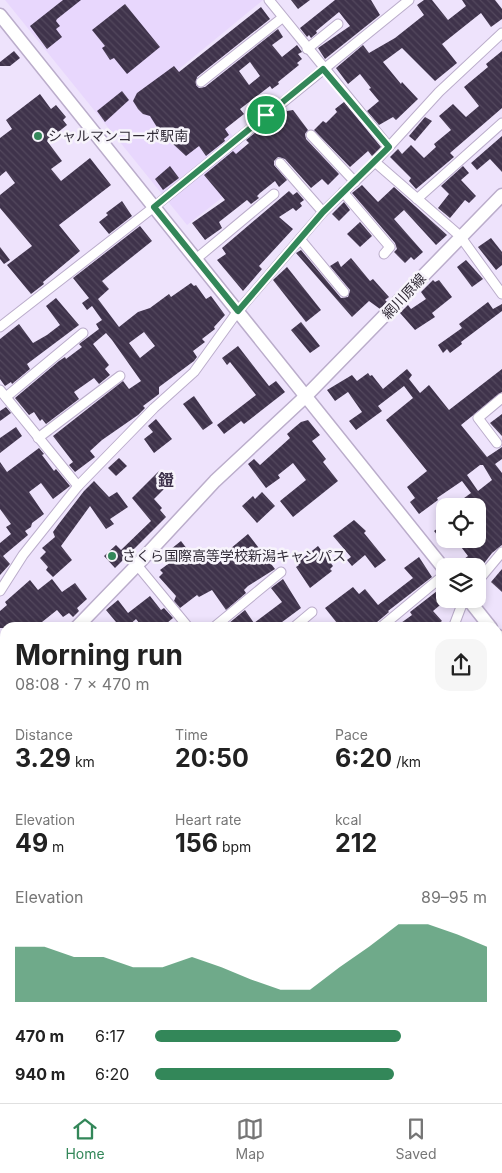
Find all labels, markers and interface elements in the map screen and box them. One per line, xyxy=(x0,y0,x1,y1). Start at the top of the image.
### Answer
pin xyxy=(245,94,287,136)
icon: arrive xyxy=(252,101,280,129)
place label: シャルマンコーポ駅南 xyxy=(48,127,188,144)
marker: シャルマンコーポ駅南 xyxy=(32,130,44,142)
street label: 網川原線 xyxy=(378,269,429,322)
district label: 鐙 xyxy=(158,470,174,490)
map controls xyxy=(436,498,486,608)
button: locate xyxy=(436,498,486,548)
place label: さくら国際高等学校新潟キャンパス xyxy=(122,547,346,564)
marker: さくら国際高等学校新潟キャンパス xyxy=(106,550,118,562)
button: layers xyxy=(436,558,486,608)
text: Morning run xyxy=(15,638,183,672)
button: share xyxy=(435,639,487,691)
text: 08:08 · 7 × 470 m xyxy=(15,674,150,694)
text: Distance xyxy=(15,726,73,743)
text: Time xyxy=(175,726,208,743)
text: Pace xyxy=(335,726,368,743)
text: 3.29 xyxy=(15,743,71,773)
text: 20:50 xyxy=(175,743,249,773)
text: 6:20 xyxy=(335,743,392,773)
text: km xyxy=(71,753,95,770)
text: /km xyxy=(392,753,421,770)
text: Elevation xyxy=(15,811,75,828)
text: Heart rate xyxy=(175,811,241,828)
text: kcal xyxy=(335,811,362,828)
text: 49 xyxy=(15,828,48,858)
text: 156 xyxy=(175,828,218,858)
text: 212 xyxy=(335,828,377,858)
text: m xyxy=(48,838,64,855)
text: bpm xyxy=(218,838,251,855)
text: Elevation xyxy=(15,887,84,907)
text: 89–95 m xyxy=(421,887,487,907)
text: 470 m xyxy=(15,1026,64,1046)
text: 6:17 xyxy=(95,1026,125,1046)
text: 940 m xyxy=(15,1064,65,1084)
text: 6:20 xyxy=(95,1064,129,1084)
tab: Home xyxy=(65,1115,105,1162)
tab: Map xyxy=(236,1115,265,1162)
tab: Saved xyxy=(396,1115,437,1162)

